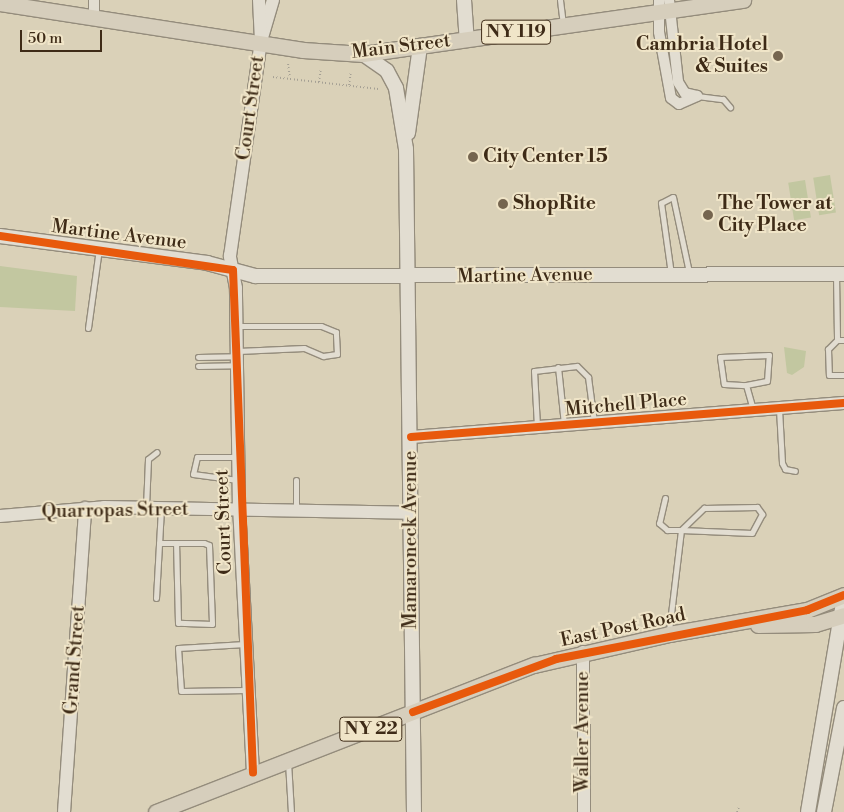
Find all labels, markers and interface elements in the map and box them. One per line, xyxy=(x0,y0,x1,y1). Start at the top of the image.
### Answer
road number: NY 119 xyxy=(481,16,551,48)
scale bar xyxy=(22,20,105,52)
text: 50 m xyxy=(28,29,62,48)
street label: Main Street xyxy=(350,30,452,64)
place label: Cambria Hotel & Suites xyxy=(636,34,768,78)
marker: Cambria Hotel & Suites xyxy=(772,50,784,62)
street label: Court Street xyxy=(232,54,270,162)
place label: City Center 15 xyxy=(483,146,608,168)
marker: City Center 15 xyxy=(467,151,479,163)
place label: ShopRite xyxy=(513,193,596,215)
place label: The Tower at City Place xyxy=(718,193,832,237)
marker: ShopRite xyxy=(497,198,509,210)
marker: The Tower at City Place xyxy=(702,209,714,221)
street label: Martine Avenue xyxy=(50,215,188,255)
street label: Martine Avenue xyxy=(457,263,593,289)
street label: Mitchell Place xyxy=(564,388,688,422)
street label: Mamaroneck Avenue xyxy=(400,451,422,629)
street label: Court Street xyxy=(211,469,237,575)
street label: Quarropas Street xyxy=(41,498,189,524)
street label: East Post Road xyxy=(558,604,688,652)
street label: Grand Street xyxy=(60,605,90,715)
street label: Waller Avenue xyxy=(572,671,594,793)
road number: NY 22 xyxy=(338,714,404,744)

